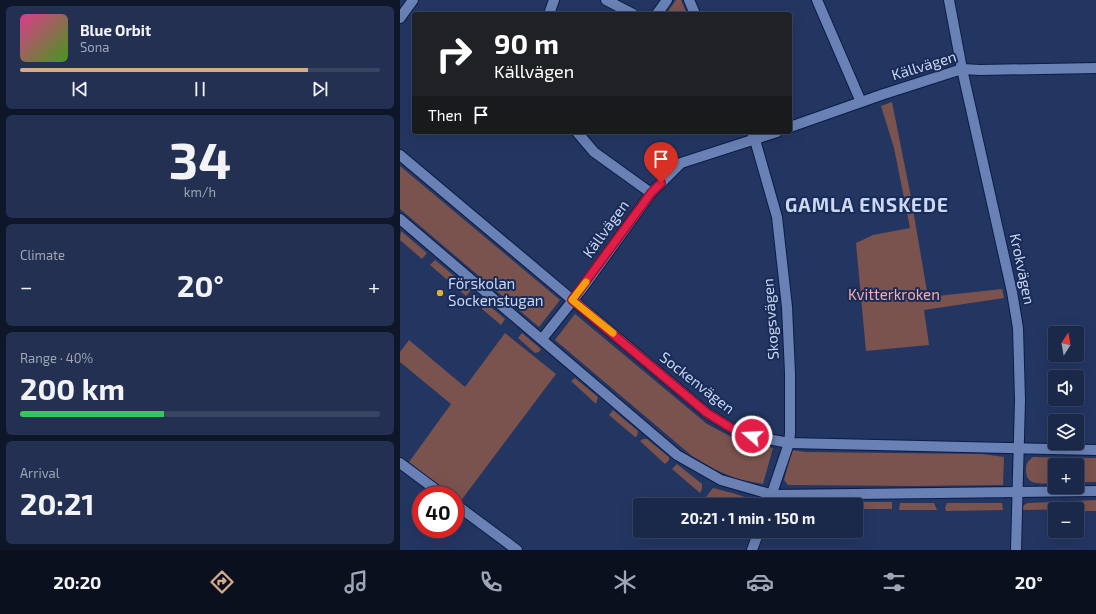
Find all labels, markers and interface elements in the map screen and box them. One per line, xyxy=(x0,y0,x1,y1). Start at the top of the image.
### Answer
text: Blue Orbit xyxy=(80,21,151,39)
text: 90 m xyxy=(494,26,559,60)
icon: right xyxy=(428,28,480,80)
text: Sona xyxy=(80,39,109,55)
street label: Källvägen xyxy=(889,47,958,83)
text: Källvägen xyxy=(494,60,574,82)
icon: previous xyxy=(69,78,91,100)
icon: pause xyxy=(189,78,211,100)
icon: next xyxy=(309,78,331,100)
icon: arrive xyxy=(470,104,492,126)
text: Then xyxy=(428,106,462,124)
text: 34 xyxy=(169,127,231,189)
pin xyxy=(644,142,678,183)
icon: arrive xyxy=(650,148,672,170)
text: km/h xyxy=(184,184,216,200)
district label: GAMLA ENSKEDE xyxy=(785,193,949,216)
street label: Källvägen xyxy=(578,196,632,261)
street label: Krokvägen xyxy=(1007,232,1039,306)
text: Climate xyxy=(20,247,65,263)
text: 20° xyxy=(177,267,224,303)
text: − xyxy=(20,273,33,299)
text: + xyxy=(368,273,380,299)
place label: Förskolan Sockenstugan xyxy=(448,274,544,309)
street label: Skogsvägen xyxy=(758,278,782,360)
park label: Kvitterkroken xyxy=(848,285,940,303)
marker: Förskolan Sockenstugan xyxy=(435,288,445,298)
north arrow xyxy=(1048,326,1084,362)
map controls xyxy=(1048,326,1084,538)
street label: Sockenvägen xyxy=(657,348,738,417)
text: Range · 40% xyxy=(20,350,93,366)
text: 200 km xyxy=(20,370,125,406)
button: sound xyxy=(1048,370,1084,406)
button: layers xyxy=(1048,414,1084,450)
position arrow xyxy=(731,415,773,457)
button: + xyxy=(1048,458,1084,494)
text: Arrival xyxy=(20,465,60,481)
text: 20:21 xyxy=(20,485,94,521)
speed limit sign: 40 xyxy=(412,486,464,538)
button: − xyxy=(1048,502,1084,538)
text: 20:21 · 1 min · 150 m xyxy=(681,509,815,527)
icon: directions xyxy=(208,568,236,596)
icon: music xyxy=(342,568,370,596)
icon: phone xyxy=(477,568,505,596)
icon: climate xyxy=(611,568,639,596)
icon: car xyxy=(746,568,774,596)
icon: filters xyxy=(880,568,908,596)
text: 20:20 xyxy=(53,571,101,593)
text: 20° xyxy=(1015,571,1043,593)

